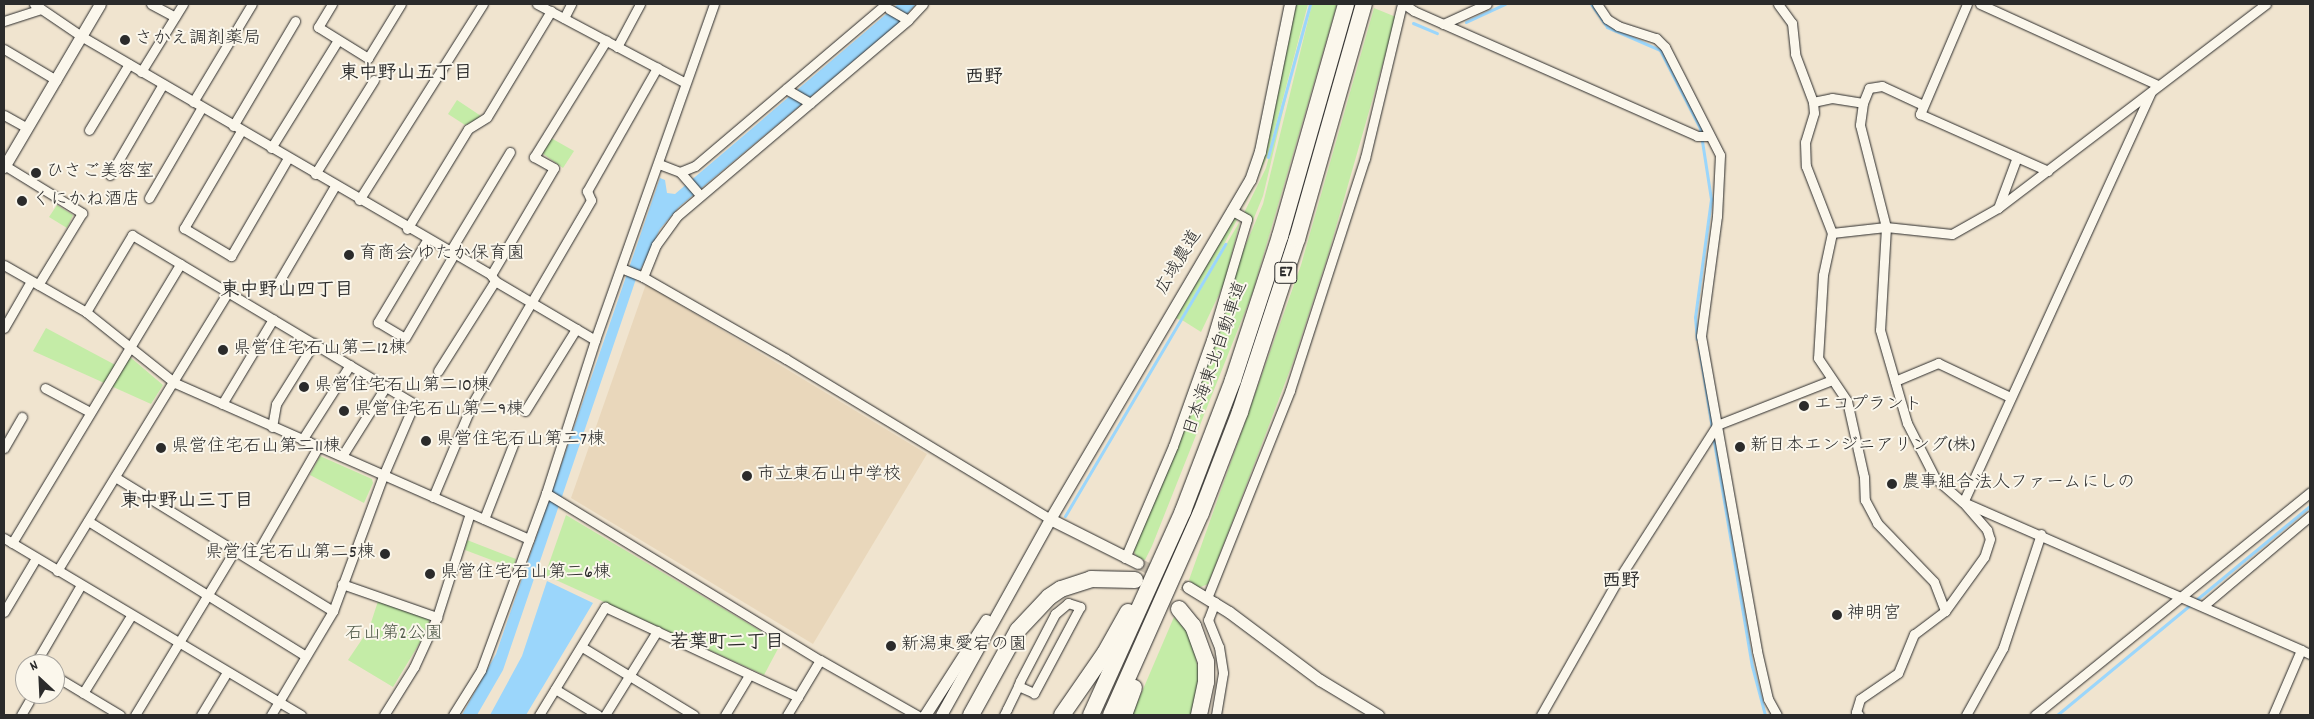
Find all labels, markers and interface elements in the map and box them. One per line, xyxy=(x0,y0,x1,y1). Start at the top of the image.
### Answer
place label: さかえ調剤薬局 xyxy=(135,29,261,51)
marker: さかえ調剤薬局 xyxy=(119,34,131,46)
district label: 東中野山五丁目 xyxy=(340,64,472,86)
district label: 西野 xyxy=(965,68,1003,90)
place label: ひさご美容室 xyxy=(46,162,154,184)
marker: ひさご美容室 xyxy=(30,167,42,179)
place label: くにかね酒店 xyxy=(32,190,140,212)
marker: くにかね酒店 xyxy=(16,195,28,207)
street label: 広域農道 xyxy=(1152,227,1208,299)
place label: 育商会 ゆたか保育園 xyxy=(359,244,525,266)
marker: 育商会 ゆたか保育園 xyxy=(343,249,355,261)
road number: E7 xyxy=(1274,260,1298,286)
street label: 日本海東北自動車道 xyxy=(1180,279,1254,439)
district label: 東中野山四丁目 xyxy=(221,281,353,303)
place label: 県営住宅石山第二12棟 xyxy=(233,339,407,361)
marker: 県営住宅石山第二12棟 xyxy=(217,344,229,356)
place label: 県営住宅石山第二10棟 xyxy=(314,376,490,398)
marker: 県営住宅石山第二10棟 xyxy=(298,381,310,393)
place label: エコプラント xyxy=(1814,395,1922,417)
place label: 県営住宅石山第二9棟 xyxy=(354,400,524,422)
marker: エコプラント xyxy=(1798,400,1810,412)
marker: 県営住宅石山第二9棟 xyxy=(338,405,350,417)
place label: 県営住宅石山第二7棟 xyxy=(436,430,605,452)
marker: 県営住宅石山第二7棟 xyxy=(420,435,432,447)
place label: 新日本エンジニアリング(株) xyxy=(1750,436,1975,458)
place label: 県営住宅石山第二11棟 xyxy=(171,437,341,459)
marker: 新日本エンジニアリング(株) xyxy=(1734,441,1746,453)
marker: 県営住宅石山第二11棟 xyxy=(155,442,167,454)
place label: 市立東石山中学校 xyxy=(757,465,901,487)
marker: 市立東石山中学校 xyxy=(741,470,753,482)
place label: 農事組合法人ファームにしの xyxy=(1902,473,2136,495)
marker: 農事組合法人ファームにしの xyxy=(1886,478,1898,490)
district label: 東中野山三丁目 xyxy=(121,492,253,514)
place label: 県営住宅石山第二5棟 xyxy=(205,543,375,565)
marker: 県営住宅石山第二5棟 xyxy=(379,548,391,560)
place label: 県営住宅石山第二6棟 xyxy=(440,563,611,585)
marker: 県営住宅石山第二6棟 xyxy=(424,568,436,580)
district label: 西野 xyxy=(1602,572,1640,594)
place label: 神明宮 xyxy=(1847,604,1901,626)
marker: 神明宮 xyxy=(1831,609,1843,621)
park label: 石山第2公園 xyxy=(345,624,443,646)
district label: 若葉町二丁目 xyxy=(670,633,784,655)
place label: 新潟東愛宕の園 xyxy=(901,635,1027,657)
marker: 新潟東愛宕の園 xyxy=(885,640,897,652)
north arrow xyxy=(15,654,65,704)
text: N xyxy=(27,656,41,677)

